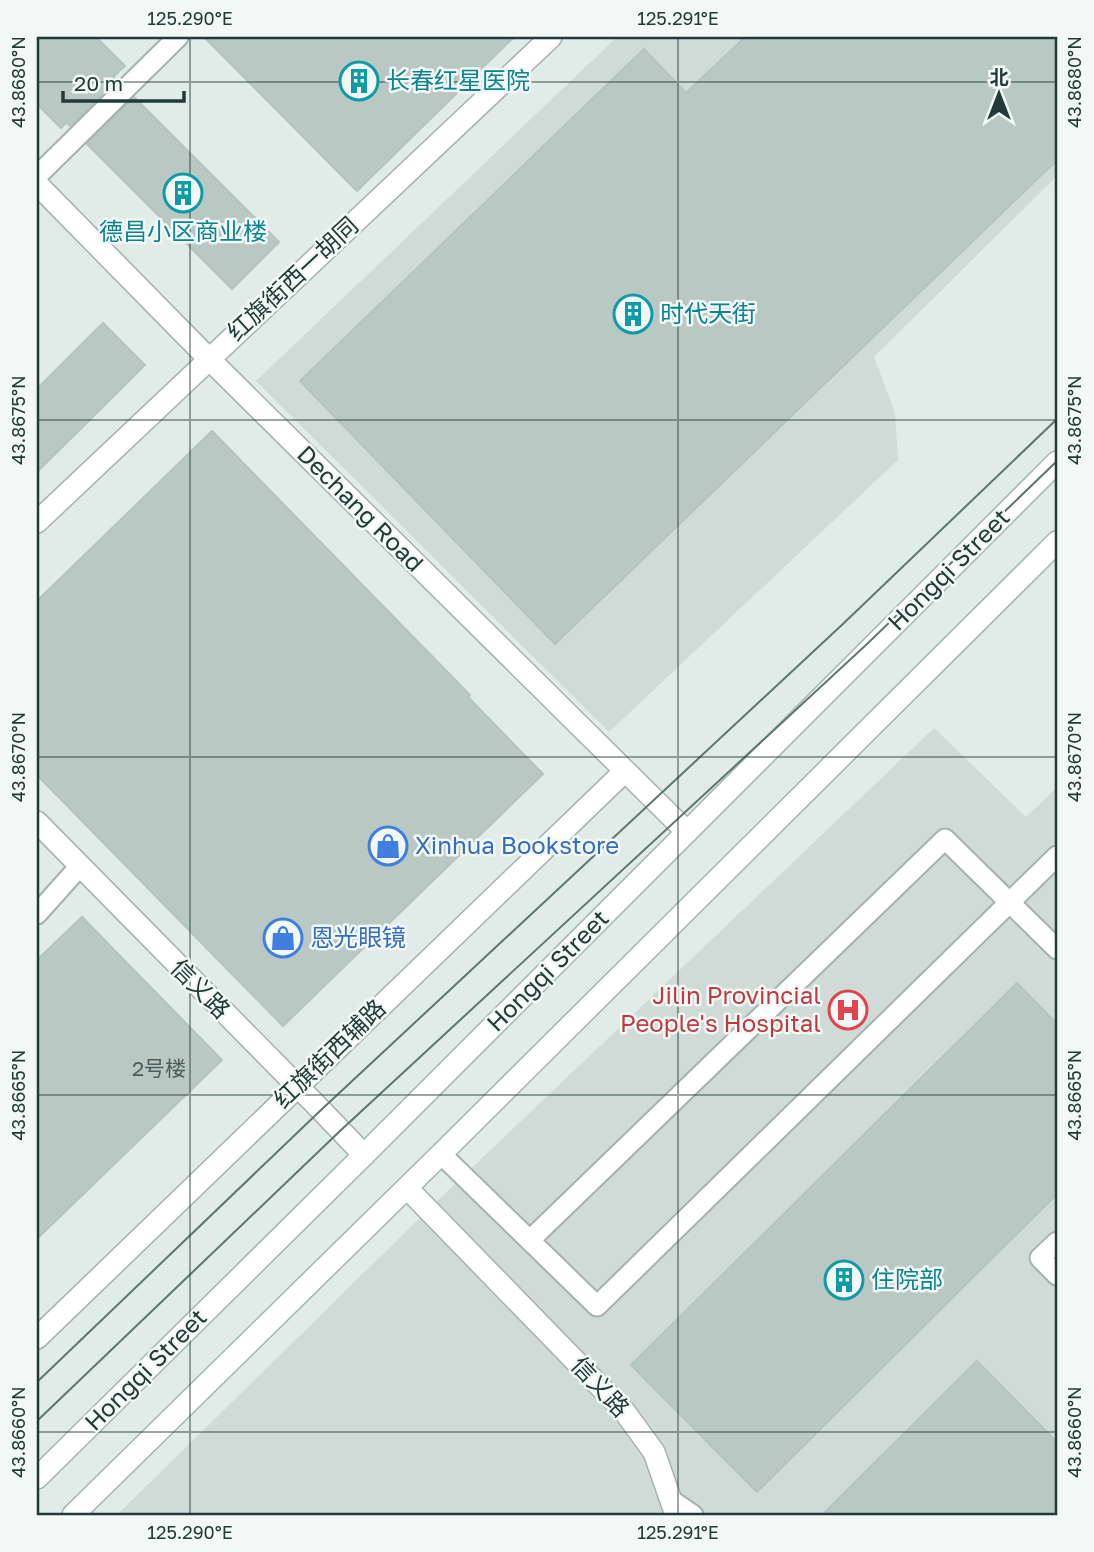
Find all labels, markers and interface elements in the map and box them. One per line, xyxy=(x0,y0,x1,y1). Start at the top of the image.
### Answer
text: 125.290°E xyxy=(147,7,233,29)
text: 125.291°E xyxy=(637,7,719,29)
text: 43.8680°N xyxy=(7,36,29,128)
text: 43.8680°N xyxy=(1063,36,1085,128)
scale bar xyxy=(63,60,184,104)
building icon: 长春红星医院 xyxy=(338,60,380,102)
north arrow xyxy=(964,60,1034,130)
place label: 长春红星医院 xyxy=(386,65,530,94)
text: 北 xyxy=(989,65,1009,88)
text: 20 m xyxy=(74,70,123,96)
building icon: 德昌小区商业楼 xyxy=(162,172,204,214)
street label: 红旗街西一胡同 xyxy=(221,210,363,346)
place label: 德昌小区商业楼 xyxy=(99,216,267,245)
building icon: 时代天街 xyxy=(612,293,654,335)
place label: 时代天街 xyxy=(660,298,756,327)
text: 43.8675°N xyxy=(7,375,29,465)
text: 43.8675°N xyxy=(1063,375,1085,465)
street label: Dechang Road xyxy=(292,439,430,577)
street label: Hongqi Street xyxy=(881,502,1015,636)
text: 43.8670°N xyxy=(7,712,29,802)
text: 43.8670°N xyxy=(1063,712,1085,802)
shop icon: Xinhua Bookstore xyxy=(367,825,409,867)
place label: Xinhua Bookstore xyxy=(415,830,619,859)
street label: Hongqi Street xyxy=(480,903,614,1037)
shop icon: 恩光眼镜 xyxy=(262,917,304,959)
place label: 恩光眼镜 xyxy=(310,922,406,951)
street label: 信义路 xyxy=(165,952,237,1024)
place label: Jilin Provincial People's Hospital xyxy=(620,980,821,1037)
hospital icon: Jilin Provincial People's Hospital xyxy=(827,989,869,1031)
street label: 红旗街西辅路 xyxy=(267,992,391,1113)
text: 43.8665°N xyxy=(7,1050,29,1140)
text: 43.8665°N xyxy=(1063,1050,1085,1140)
house number: 2号楼 xyxy=(132,1055,186,1081)
building icon: 住院部 xyxy=(823,1259,865,1301)
place label: 住院部 xyxy=(871,1264,943,1293)
street label: Hongqi Street xyxy=(78,1302,212,1436)
street label: 信义路 xyxy=(566,1350,636,1422)
text: 43.8660°N xyxy=(7,1386,29,1478)
text: 43.8660°N xyxy=(1063,1386,1085,1478)
text: 125.290°E xyxy=(147,1521,233,1543)
text: 125.291°E xyxy=(637,1521,719,1543)

